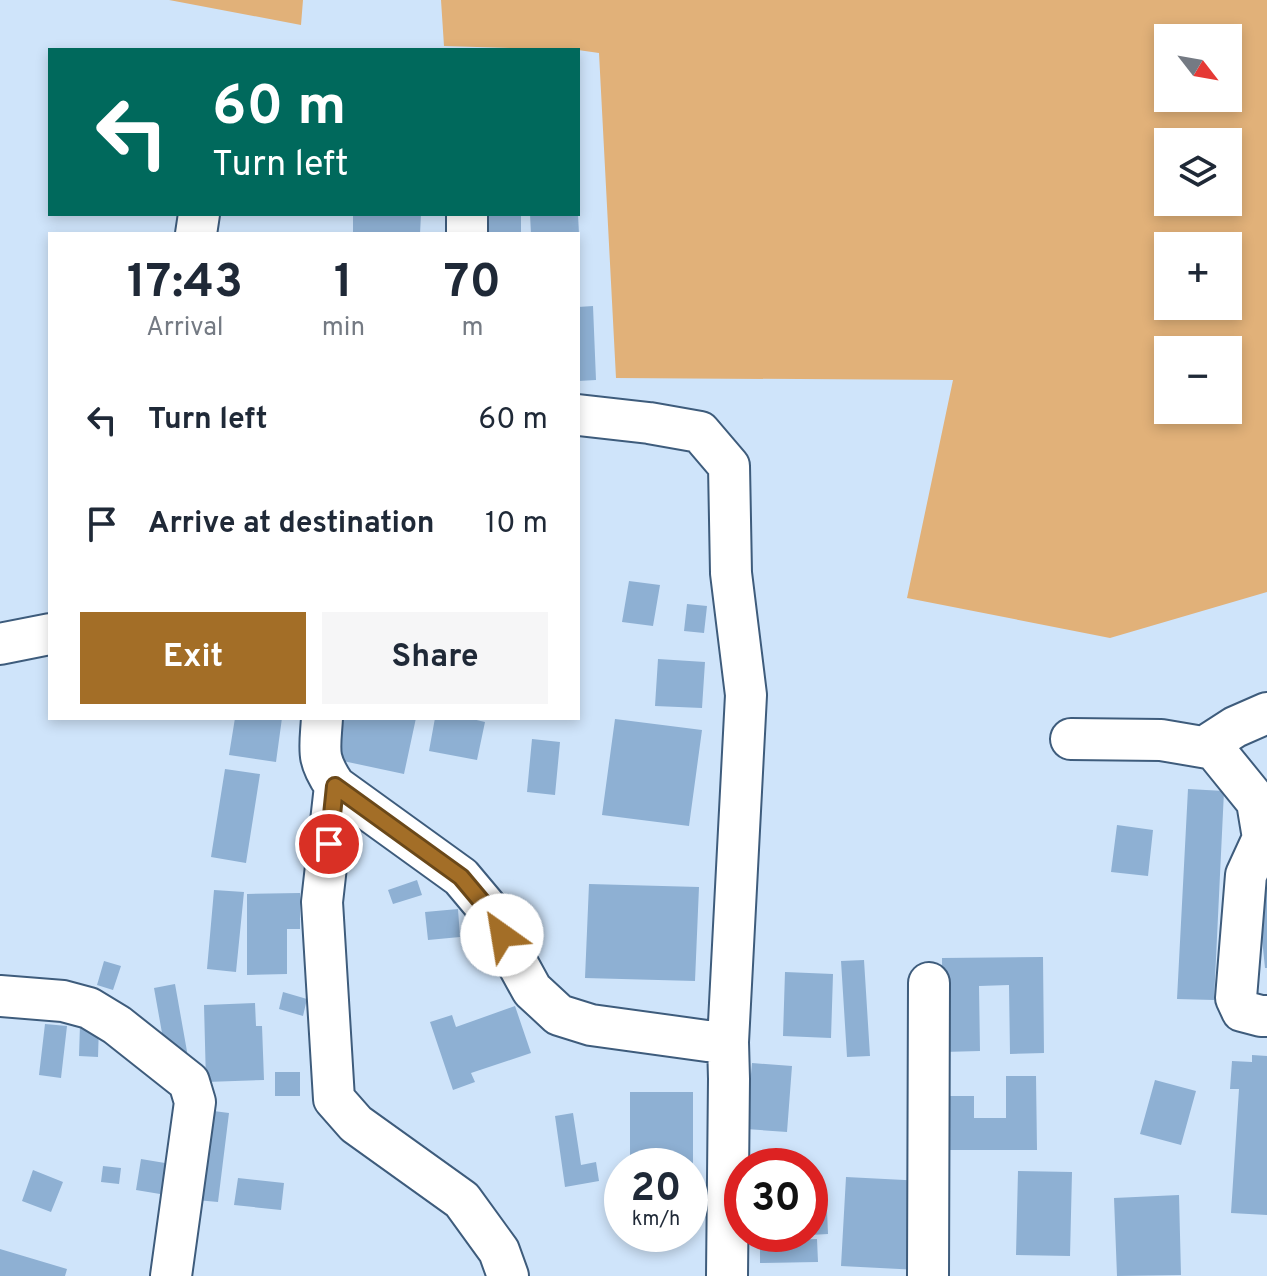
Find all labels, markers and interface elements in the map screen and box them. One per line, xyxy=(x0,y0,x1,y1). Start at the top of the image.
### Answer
north arrow xyxy=(1154,24,1242,112)
map controls xyxy=(1154,24,1242,424)
text: 60 m xyxy=(212,74,346,144)
icon: left xyxy=(80,80,184,184)
button: layers xyxy=(1154,128,1242,216)
text: Turn left xyxy=(212,143,349,189)
button: + xyxy=(1154,232,1242,320)
text: 17:43 xyxy=(127,254,243,314)
text: 1 xyxy=(334,254,353,314)
text: 70 xyxy=(444,254,501,314)
text: Arrival xyxy=(146,312,224,345)
text: min xyxy=(322,312,365,345)
text: m xyxy=(461,312,484,345)
button: − xyxy=(1154,336,1242,424)
icon: left xyxy=(80,398,124,442)
text: Turn left xyxy=(148,402,268,439)
text: 60 m xyxy=(478,402,548,439)
icon: arrive xyxy=(80,502,124,546)
text: Arrive at destination xyxy=(148,506,434,543)
text: 10 m xyxy=(485,506,548,543)
button: Exit xyxy=(80,612,306,704)
button: Share xyxy=(322,612,548,704)
pin xyxy=(295,810,363,878)
icon: arrive xyxy=(307,822,351,866)
position arrow xyxy=(460,893,544,977)
speed limit sign: 30 xyxy=(724,1148,828,1252)
text: 20 xyxy=(631,1165,681,1215)
text: km/h xyxy=(632,1207,680,1233)

